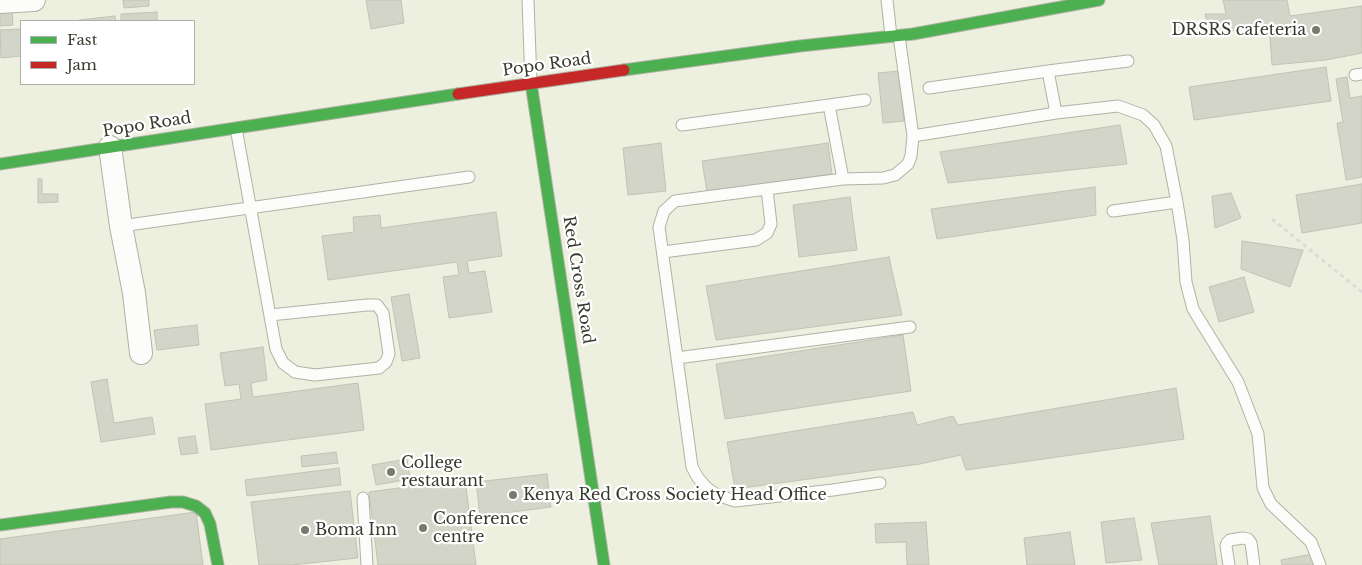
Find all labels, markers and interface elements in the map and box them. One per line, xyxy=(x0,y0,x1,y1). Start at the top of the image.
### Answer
legend xyxy=(20,20,195,85)
place label: DRSRS cafeteria xyxy=(1171,20,1306,40)
marker: DRSRS cafeteria xyxy=(1310,24,1322,36)
text: Fast xyxy=(67,30,97,49)
street label: Popo Road xyxy=(501,49,593,81)
text: Jam xyxy=(67,55,97,74)
street label: Popo Road xyxy=(101,109,193,141)
street label: Red Cross Road xyxy=(558,215,598,345)
place label: College restaurant xyxy=(401,453,484,491)
marker: College restaurant xyxy=(385,466,397,478)
place label: Kenya Red Cross Society Head Office xyxy=(523,485,827,505)
marker: Kenya Red Cross Society Head Office xyxy=(507,489,519,501)
place label: Conference centre xyxy=(433,509,528,547)
place label: Boma Inn xyxy=(315,520,397,540)
marker: Conference centre xyxy=(417,522,429,534)
marker: Boma Inn xyxy=(299,524,311,536)

